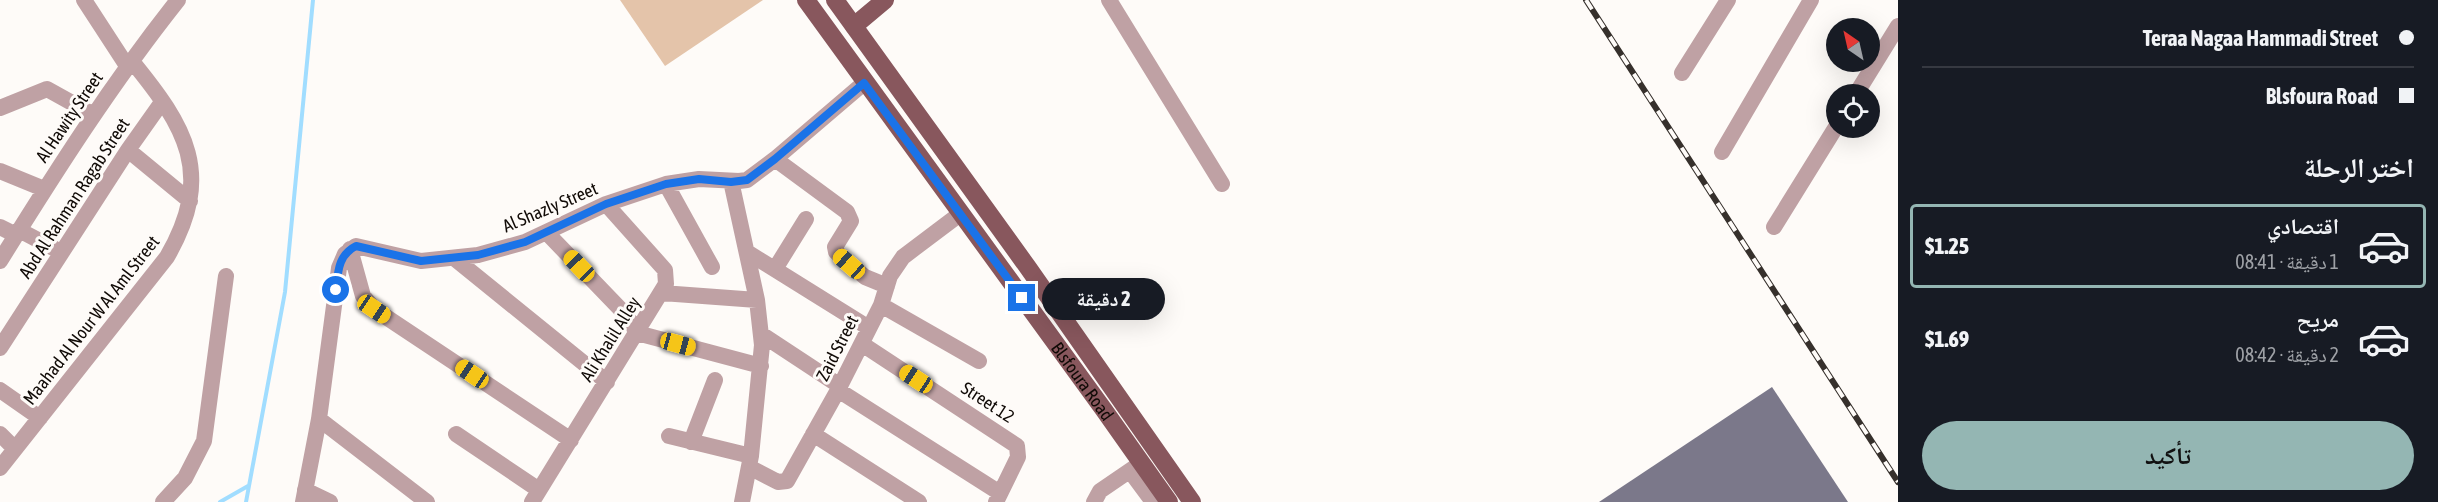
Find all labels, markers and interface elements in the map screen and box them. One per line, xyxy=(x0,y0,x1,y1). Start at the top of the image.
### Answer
north arrow xyxy=(1826,18,1880,72)
map controls xyxy=(1826,18,1880,138)
text: Teraa Nagaa Hammadi Street xyxy=(2143,25,2378,51)
street label: Al Hawity Street xyxy=(31,68,107,166)
text: Blsfoura Road xyxy=(2266,83,2378,109)
button: locate xyxy=(1826,84,1880,138)
street label: Abd Al Rahman Ragab Street xyxy=(14,114,134,282)
text: اختر الرحلة xyxy=(2304,152,2414,183)
street label: Al Shazly Street xyxy=(499,178,601,236)
text: اقتصادي xyxy=(2267,213,2339,239)
icon: car xyxy=(2357,219,2411,273)
street label: Maahad Al Nour W Al Aml Street xyxy=(19,231,163,409)
text: $1.25 xyxy=(1925,233,1969,259)
car xyxy=(830,245,868,283)
car xyxy=(560,247,598,285)
text: 1 دقيقة · 08:41 xyxy=(2235,250,2339,273)
route start xyxy=(322,276,349,303)
callout: 2 دقيقة xyxy=(1043,277,1166,319)
route end xyxy=(1008,284,1035,311)
text: 2 دقيقة xyxy=(1076,287,1131,310)
car xyxy=(354,291,394,327)
street label: Ali Khalil Alley xyxy=(576,293,644,385)
text: مريح xyxy=(2296,306,2339,332)
street label: Zaid Street xyxy=(812,312,862,384)
icon: car xyxy=(2357,312,2411,366)
text: $1.69 xyxy=(1925,326,1969,352)
car xyxy=(658,331,698,357)
street label: Blsfoura Road xyxy=(1047,338,1118,424)
text: 2 دقيقة · 08:42 xyxy=(2235,343,2339,366)
car xyxy=(452,356,492,392)
car xyxy=(896,362,936,396)
street label: Street 12 xyxy=(958,377,1018,427)
button: تأكيد xyxy=(1922,421,2414,490)

